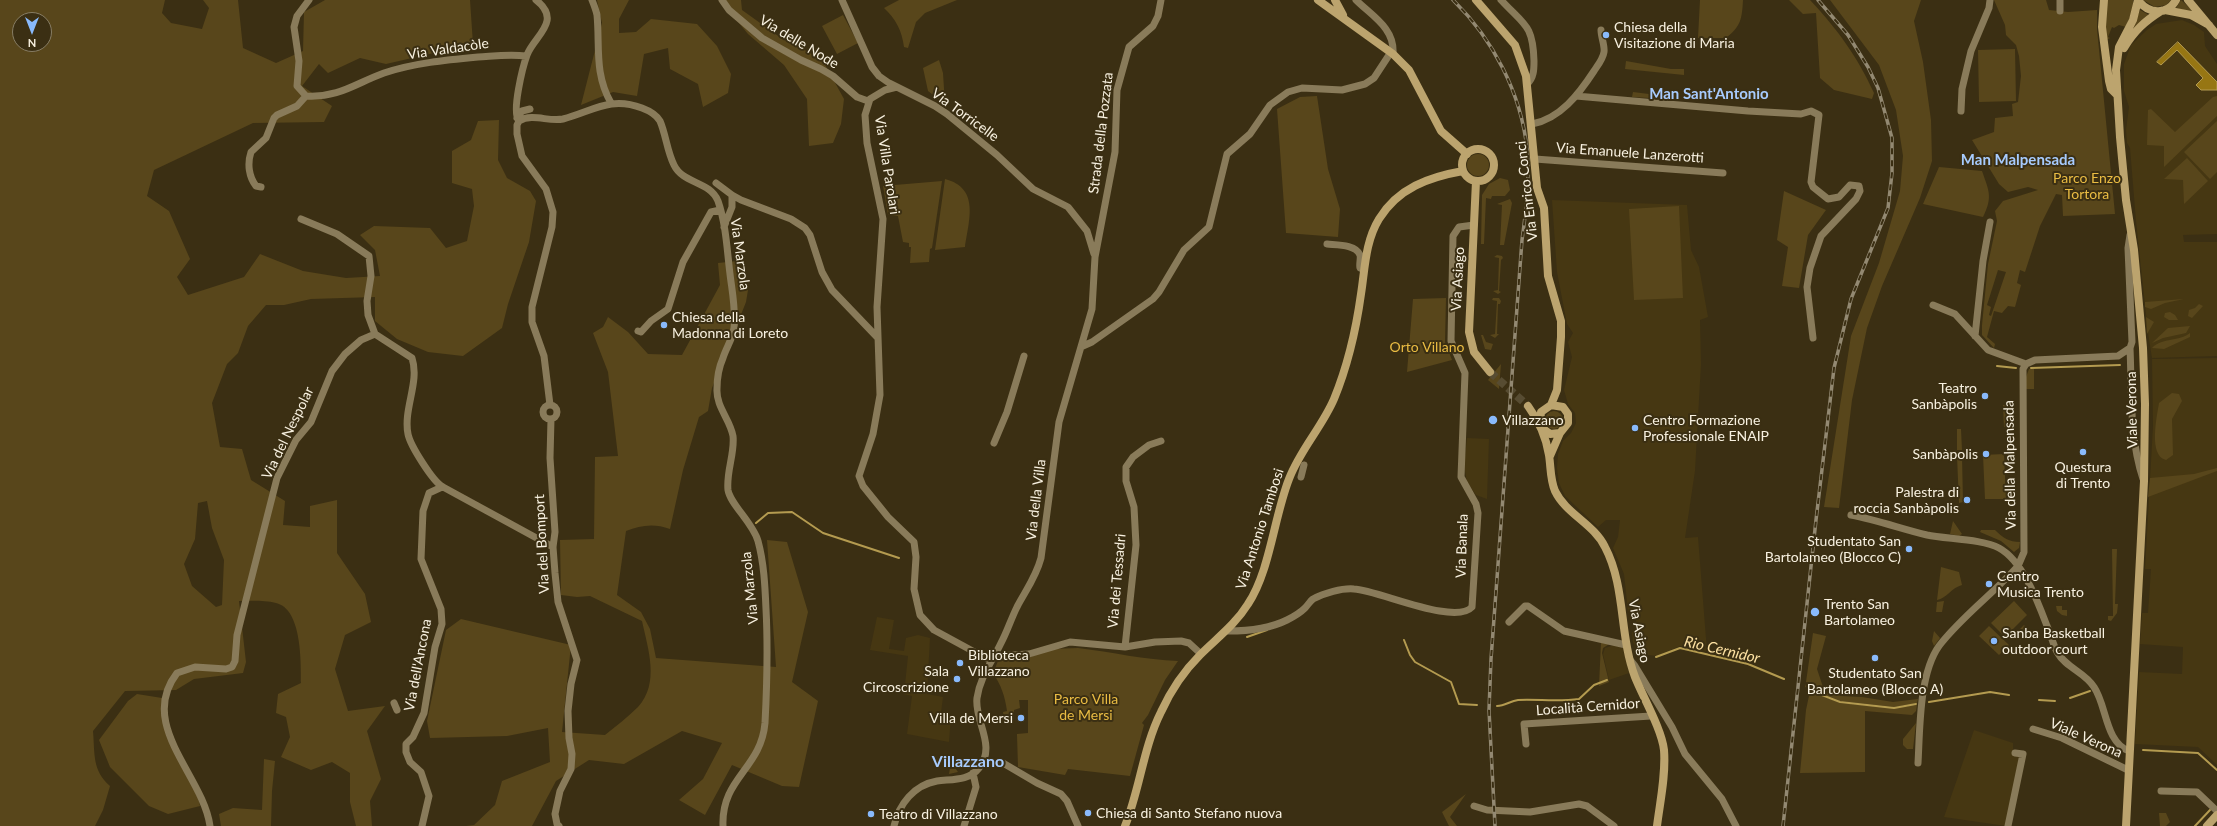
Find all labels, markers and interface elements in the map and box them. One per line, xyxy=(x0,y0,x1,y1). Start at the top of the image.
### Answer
north arrow xyxy=(12,12,52,52)
street label: Via delle Node xyxy=(756,12,842,72)
place label: Chiesa della Visitazione di Maria xyxy=(1614,19,1735,52)
marker: Chiesa della Visitazione di Maria xyxy=(1601,30,1611,40)
street label: Via Valdacòle xyxy=(406,35,490,63)
text: N xyxy=(28,37,36,50)
street label: Strada della Pozzata xyxy=(1085,71,1117,195)
street label: Via Torricelle xyxy=(928,85,1002,145)
district label: Man Sant'Antonio xyxy=(1649,85,1769,103)
street label: Via Villa Parolari xyxy=(871,114,903,216)
street label: Via Emanuele Lanzerotti xyxy=(1555,139,1705,167)
street label: Via Enrico Conci xyxy=(1513,140,1541,242)
district label: Man Malpensada xyxy=(1961,151,2075,169)
park label: Parco Enzo Tortora xyxy=(2053,170,2121,202)
street label: Via Marzola xyxy=(727,217,753,291)
street label: Via Asiago xyxy=(1448,246,1468,312)
place label: Chiesa della Madonna di Loreto xyxy=(672,309,788,342)
marker: Chiesa della Madonna di Loreto xyxy=(659,320,669,330)
park label: Orto Villano xyxy=(1390,339,1464,355)
street label: Viale Verona xyxy=(2123,371,2141,449)
place label: Teatro Sanbàpolis xyxy=(1911,380,1977,412)
street label: Via del Nespolar xyxy=(258,384,318,482)
marker: Teatro Sanbàpolis xyxy=(1980,391,1990,401)
street label: Via della Malpensada xyxy=(2000,400,2020,530)
place label: Villazzano xyxy=(1502,412,1564,428)
place label: Centro Formazione Professionale ENAIP xyxy=(1643,412,1769,444)
marker: Villazzano xyxy=(1487,414,1499,426)
marker: Centro Formazione Professionale ENAIP xyxy=(1630,423,1640,433)
place label: Sanbàpolis xyxy=(1912,446,1978,462)
marker: Questura di Trento xyxy=(2078,447,2088,457)
marker: Sanbàpolis xyxy=(1981,449,1991,459)
street label: Via della Villa xyxy=(1023,458,1049,542)
place label: Questura di Trento xyxy=(2054,459,2112,492)
street label: Via Antonio Tambosi xyxy=(1232,466,1288,592)
place label: Palestra di roccia Sanbàpolis xyxy=(1854,484,1959,516)
street label: Via del Bomport xyxy=(531,494,553,594)
marker: Palestra di roccia Sanbàpolis xyxy=(1962,495,1972,505)
street label: Via Banala xyxy=(1452,514,1472,578)
street label: Via dei Tessadri xyxy=(1104,533,1130,629)
place label: Studentato San Bartolameo (Blocco C) xyxy=(1765,533,1901,566)
marker: Studentato San Bartolameo (Blocco C) xyxy=(1904,544,1914,554)
street label: Via Marzola xyxy=(738,551,762,625)
place label: Centro Musica Trento xyxy=(1997,568,2084,600)
marker: Centro Musica Trento xyxy=(1984,579,1994,589)
place label: Trento San Bartolameo xyxy=(1824,596,1895,628)
street label: Via Asiago xyxy=(1625,598,1653,664)
marker: Trento San Bartolameo xyxy=(1809,606,1821,618)
street label: Via dell'Ancona xyxy=(401,617,435,713)
place label: Sanba Basketball outdoor court xyxy=(2002,625,2105,658)
water label: Rio Cernidor xyxy=(1682,633,1762,667)
marker: Sanba Basketball outdoor court xyxy=(1989,636,1999,646)
place label: Biblioteca Villazzano xyxy=(968,647,1030,680)
marker: Studentato San Bartolameo (Blocco A) xyxy=(1870,653,1880,663)
marker: Biblioteca Villazzano xyxy=(955,658,965,668)
place label: Sala Circoscrizione xyxy=(863,663,949,696)
place label: Studentato San Bartolameo (Blocco A) xyxy=(1807,665,1943,698)
marker: Sala Circoscrizione xyxy=(952,674,962,684)
park label: Parco Villa de Mersi xyxy=(1054,691,1118,724)
street label: Località Cernidor xyxy=(1535,695,1641,719)
place label: Villa de Mersi xyxy=(930,710,1013,726)
marker: Villa de Mersi xyxy=(1016,713,1026,723)
street label: Viale Verona xyxy=(2047,715,2125,761)
district label: Villazzano xyxy=(932,752,1004,772)
place label: Chiesa di Santo Stefano nuova xyxy=(1096,805,1282,821)
place label: Teatro di Villazzano xyxy=(879,806,998,822)
marker: Chiesa di Santo Stefano nuova xyxy=(1083,808,1093,818)
marker: Teatro di Villazzano xyxy=(866,809,876,819)

